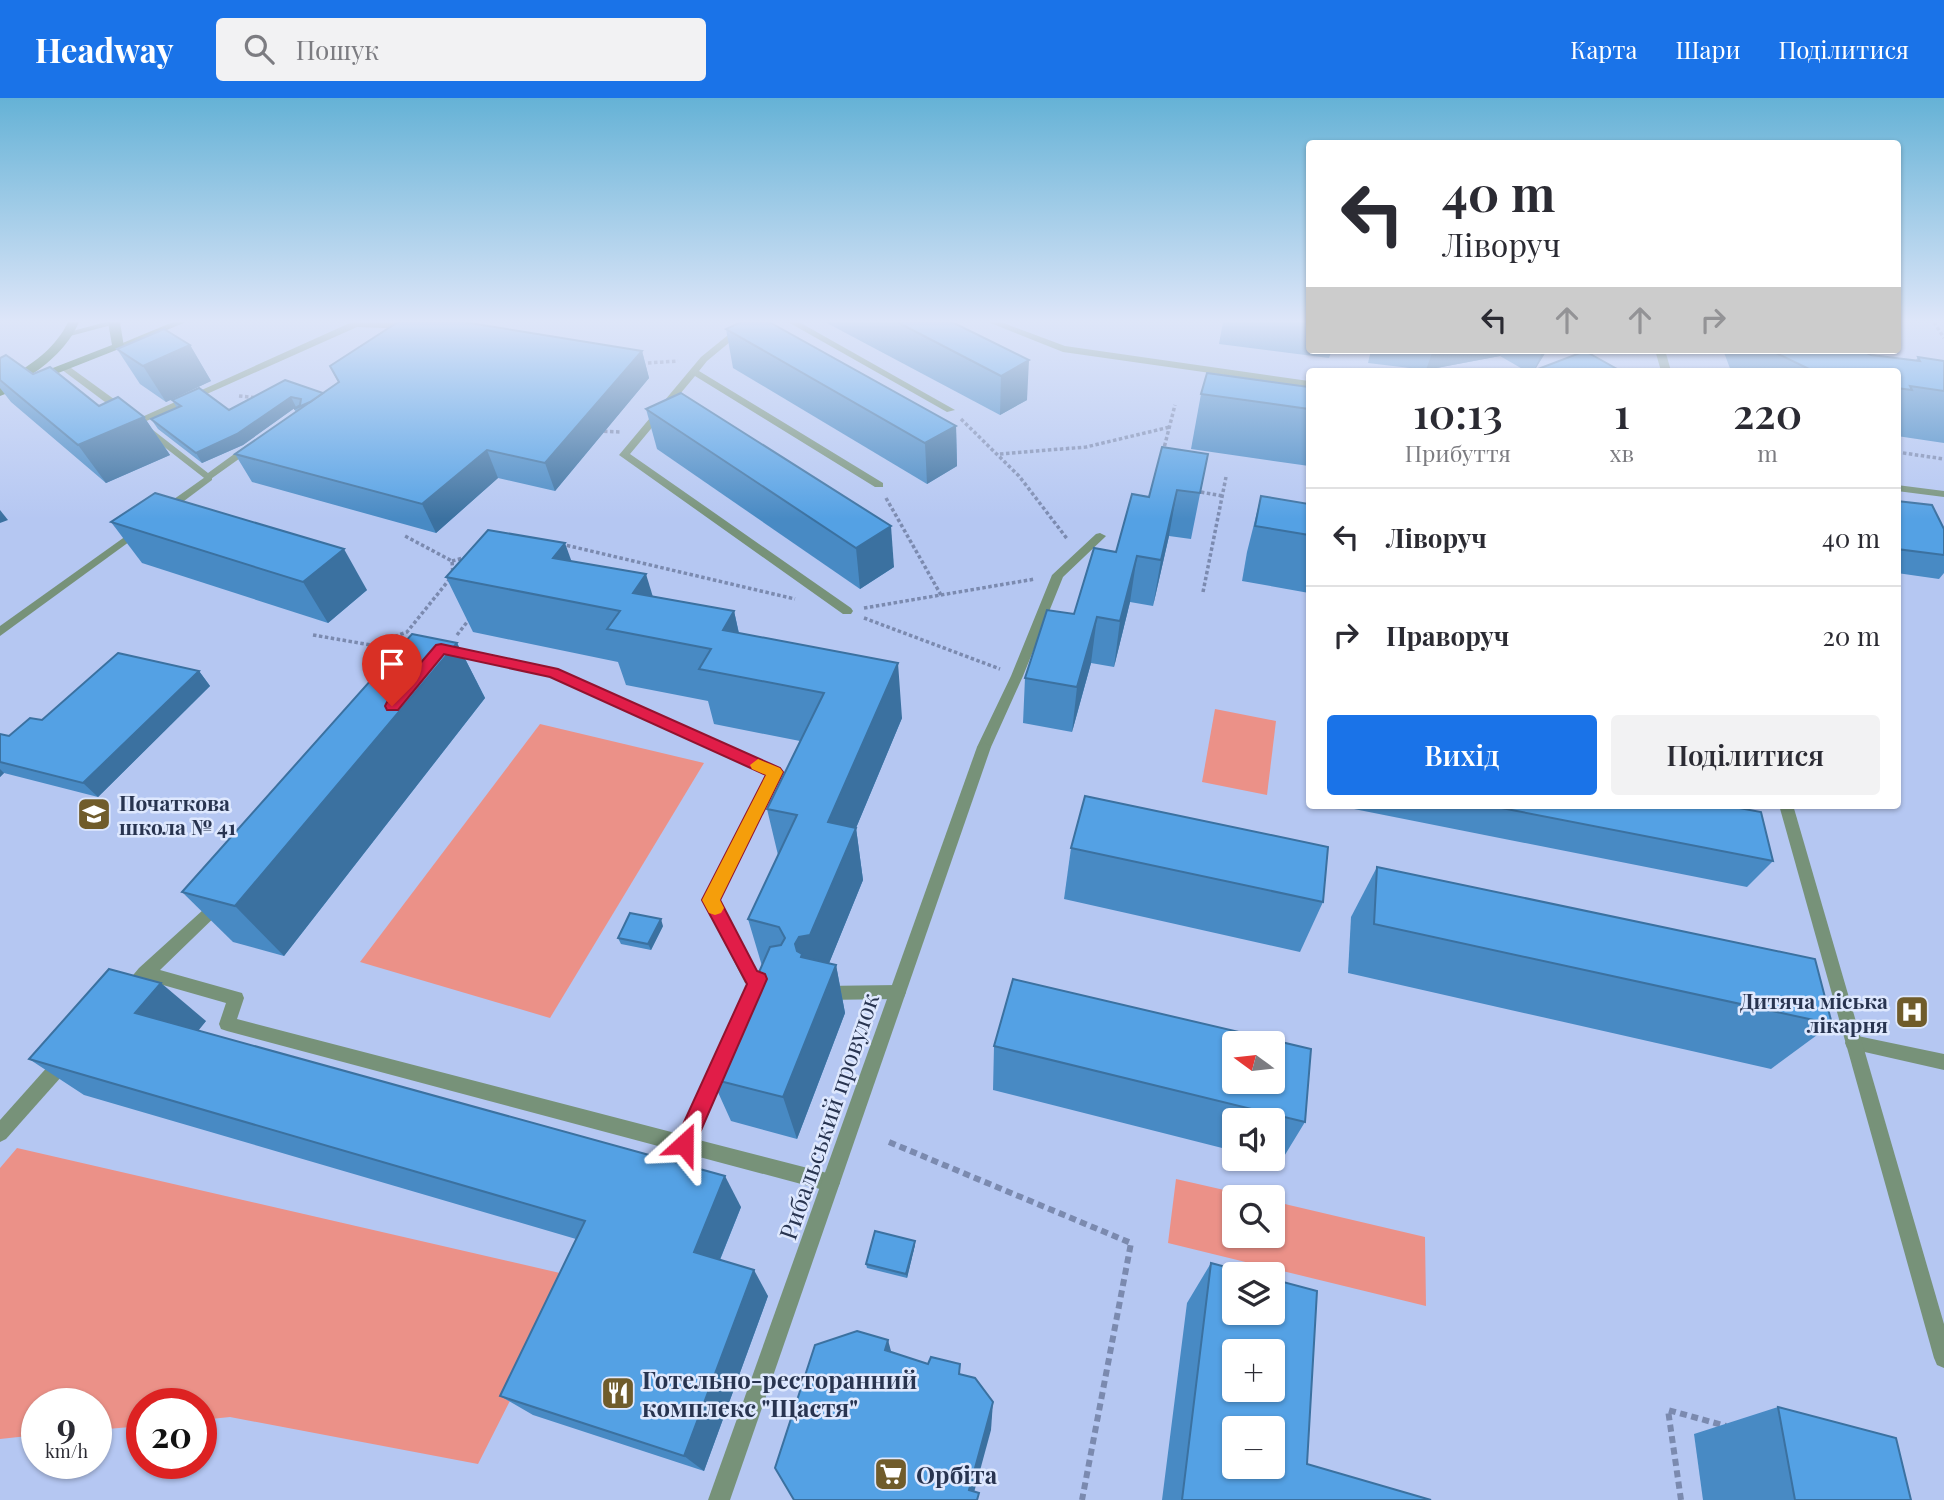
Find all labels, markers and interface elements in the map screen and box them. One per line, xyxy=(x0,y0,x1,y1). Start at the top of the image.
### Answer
search box xyxy=(216,18,706,81)
text: Headway xyxy=(35,27,174,71)
icon: search xyxy=(240,30,278,68)
text: Пошук xyxy=(296,32,379,67)
text: Карта xyxy=(1570,33,1638,65)
text: Шари xyxy=(1676,33,1741,65)
text: Поділитися xyxy=(1779,33,1909,65)
text: 40 m xyxy=(1442,159,1555,224)
icon: left xyxy=(1327,168,1418,259)
text: Ліворуч xyxy=(1442,222,1561,265)
icon: left xyxy=(1475,301,1513,339)
icon: ahead xyxy=(1548,301,1586,339)
icon: ahead xyxy=(1621,301,1659,339)
icon: right xyxy=(1694,301,1732,339)
text: 10:13 xyxy=(1413,384,1503,440)
text: 1 xyxy=(1614,384,1630,440)
text: 220 xyxy=(1733,384,1802,440)
text: Прибуття xyxy=(1405,437,1511,468)
text: хв xyxy=(1610,437,1634,468)
text: m xyxy=(1757,437,1778,468)
icon: left xyxy=(1327,518,1365,556)
text: Ліворуч xyxy=(1386,520,1487,555)
text: 40 m xyxy=(1822,520,1880,555)
icon: right xyxy=(1327,616,1365,654)
text: Праворуч xyxy=(1386,618,1509,653)
text: 20 m xyxy=(1822,618,1880,653)
pin xyxy=(362,634,422,706)
icon: arrive xyxy=(373,645,411,683)
button: Вихід xyxy=(1327,715,1597,795)
button: Поділитися xyxy=(1611,715,1880,795)
place label: Початкова школа № 41 xyxy=(119,788,236,840)
school or university icon: Початкова школа № 41 xyxy=(75,795,113,833)
place label: Дитяча міська лікарня xyxy=(1740,986,1888,1038)
street label: Рибальський провулок xyxy=(771,988,885,1244)
hospital icon: Дитяча міська лікарня xyxy=(1893,993,1931,1031)
north arrow xyxy=(1222,1031,1284,1094)
map controls xyxy=(1222,1031,1285,1479)
position arrow xyxy=(647,1107,721,1181)
button: sound xyxy=(1222,1108,1285,1171)
button: search xyxy=(1222,1185,1285,1248)
button: layers xyxy=(1222,1262,1285,1325)
button: + xyxy=(1222,1339,1285,1402)
place label: Готельно-ресторанний комплекс "Щастя" xyxy=(642,1363,917,1423)
restaurant icon: Готельно-ресторанний комплекс "Щастя" xyxy=(599,1374,637,1412)
speed limit sign: 20 xyxy=(126,1388,217,1479)
text: 9 xyxy=(57,1401,76,1448)
button: − xyxy=(1222,1416,1285,1479)
text: km/h xyxy=(45,1439,88,1463)
supermarket icon: Орбіта xyxy=(872,1455,910,1493)
place label: Орбіта xyxy=(916,1458,998,1490)

